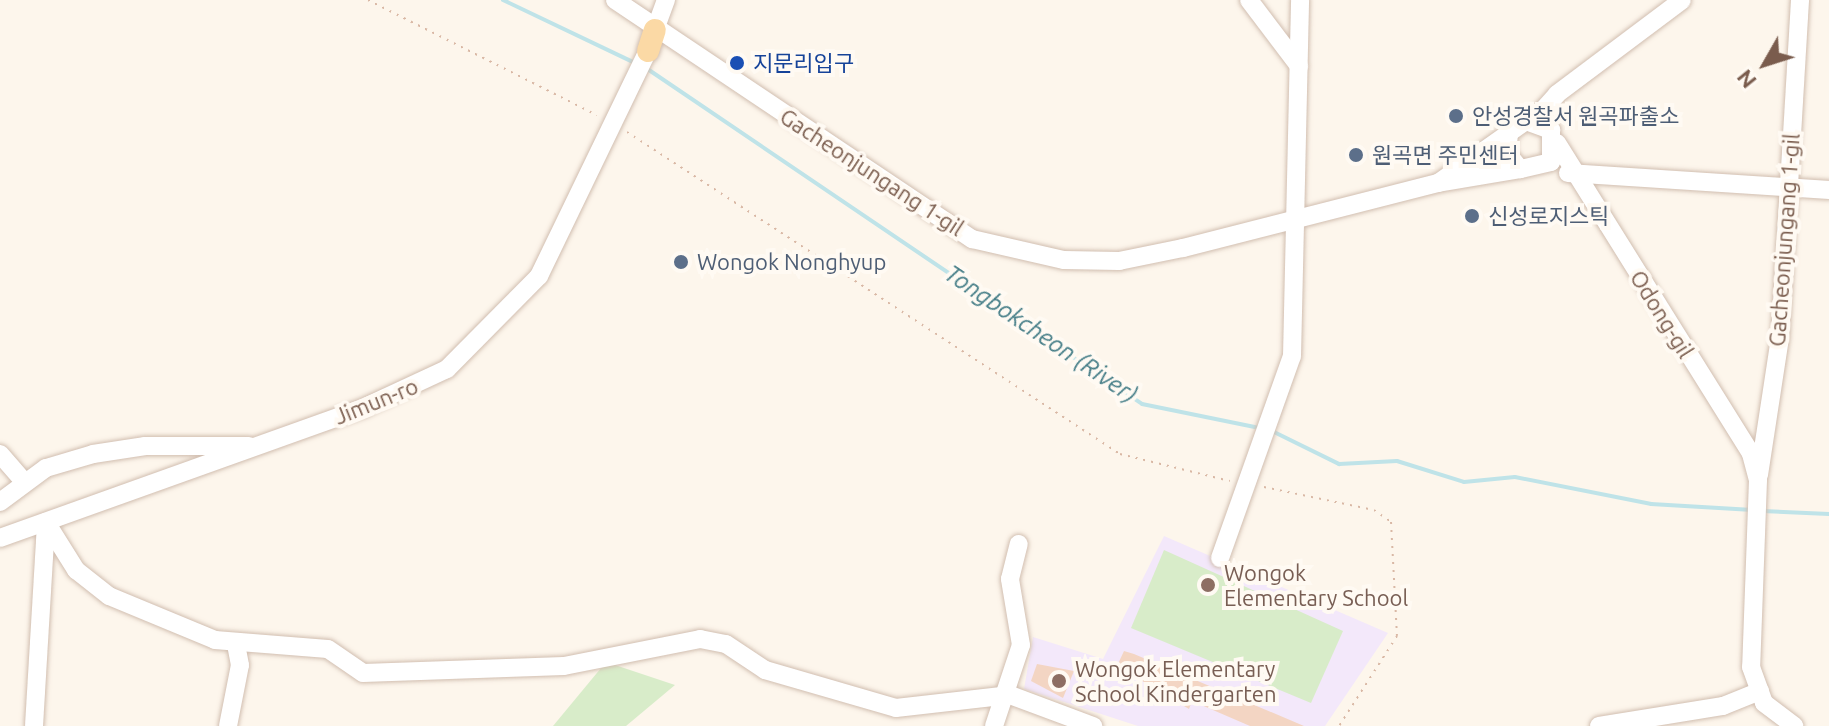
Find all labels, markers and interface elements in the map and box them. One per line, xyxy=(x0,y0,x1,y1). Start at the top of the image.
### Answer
north arrow xyxy=(1725,24,1805,104)
place label: 지문리입구 xyxy=(753,50,854,76)
marker: 지문리입구 xyxy=(728,54,746,72)
text: N xyxy=(1731,65,1761,94)
street label: Gacheonjungang 1-gil xyxy=(775,103,969,241)
place label: 안성경찰서 원곡파출소 xyxy=(1472,103,1679,129)
marker: 안성경찰서 원곡파출소 xyxy=(1447,107,1465,125)
street label: Gacheonjungang 1-gil xyxy=(1763,133,1805,347)
place label: 원곡면 주민센터 xyxy=(1372,142,1519,168)
marker: 원곡면 주민센터 xyxy=(1347,146,1365,164)
place label: 신성로지스틱 xyxy=(1488,203,1609,229)
marker: 신성로지스틱 xyxy=(1463,207,1481,225)
place label: Wongok Nonghyup xyxy=(697,249,886,275)
marker: Wongok Nonghyup xyxy=(672,253,690,271)
water label: Tongbokcheon (River) xyxy=(939,259,1143,409)
street label: Odong-gil xyxy=(1625,265,1699,363)
street label: Jimun-ro xyxy=(330,372,422,430)
place label: Wongok Elementary School xyxy=(1224,559,1408,610)
marker: Wongok Elementary School xyxy=(1199,576,1217,594)
place label: Wongok Elementary School Kindergarten xyxy=(1075,655,1277,706)
marker: Wongok Elementary School Kindergarten xyxy=(1050,672,1068,690)

